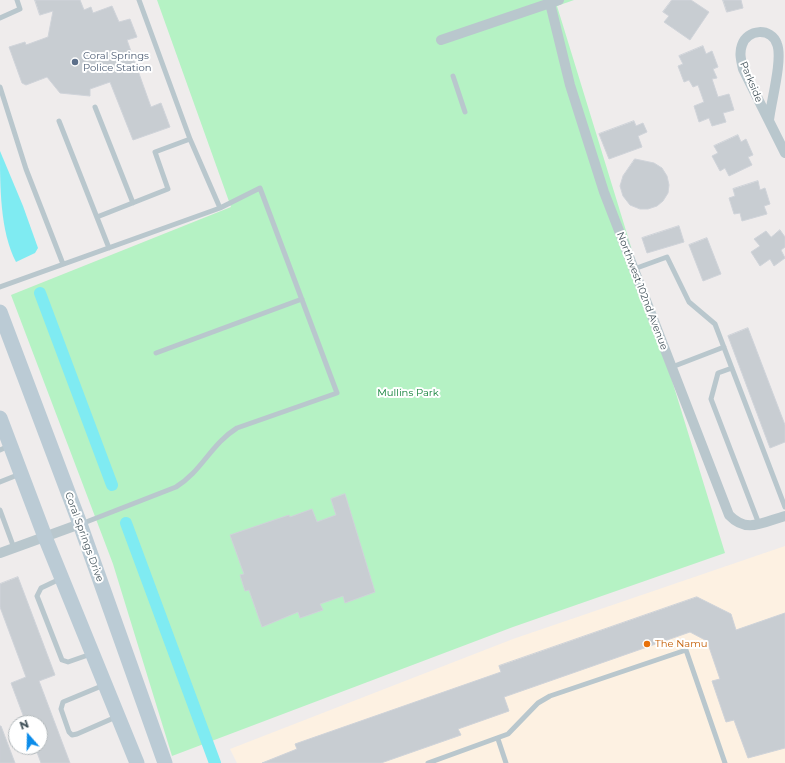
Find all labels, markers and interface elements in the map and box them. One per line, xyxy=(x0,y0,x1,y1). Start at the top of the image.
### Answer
place label: Coral Springs Police Station xyxy=(83,50,152,74)
marker: Coral Springs Police Station xyxy=(70,57,80,67)
street label: Parkside xyxy=(737,60,765,104)
street label: Northwest 102nd Avenue xyxy=(614,230,670,352)
park label: Mullins Park xyxy=(377,387,439,399)
street label: Coral Springs Drive xyxy=(62,490,106,584)
place label: The Namu xyxy=(655,638,708,650)
marker: The Namu xyxy=(642,639,652,649)
north arrow xyxy=(8,715,48,755)
text: N xyxy=(18,717,31,733)

